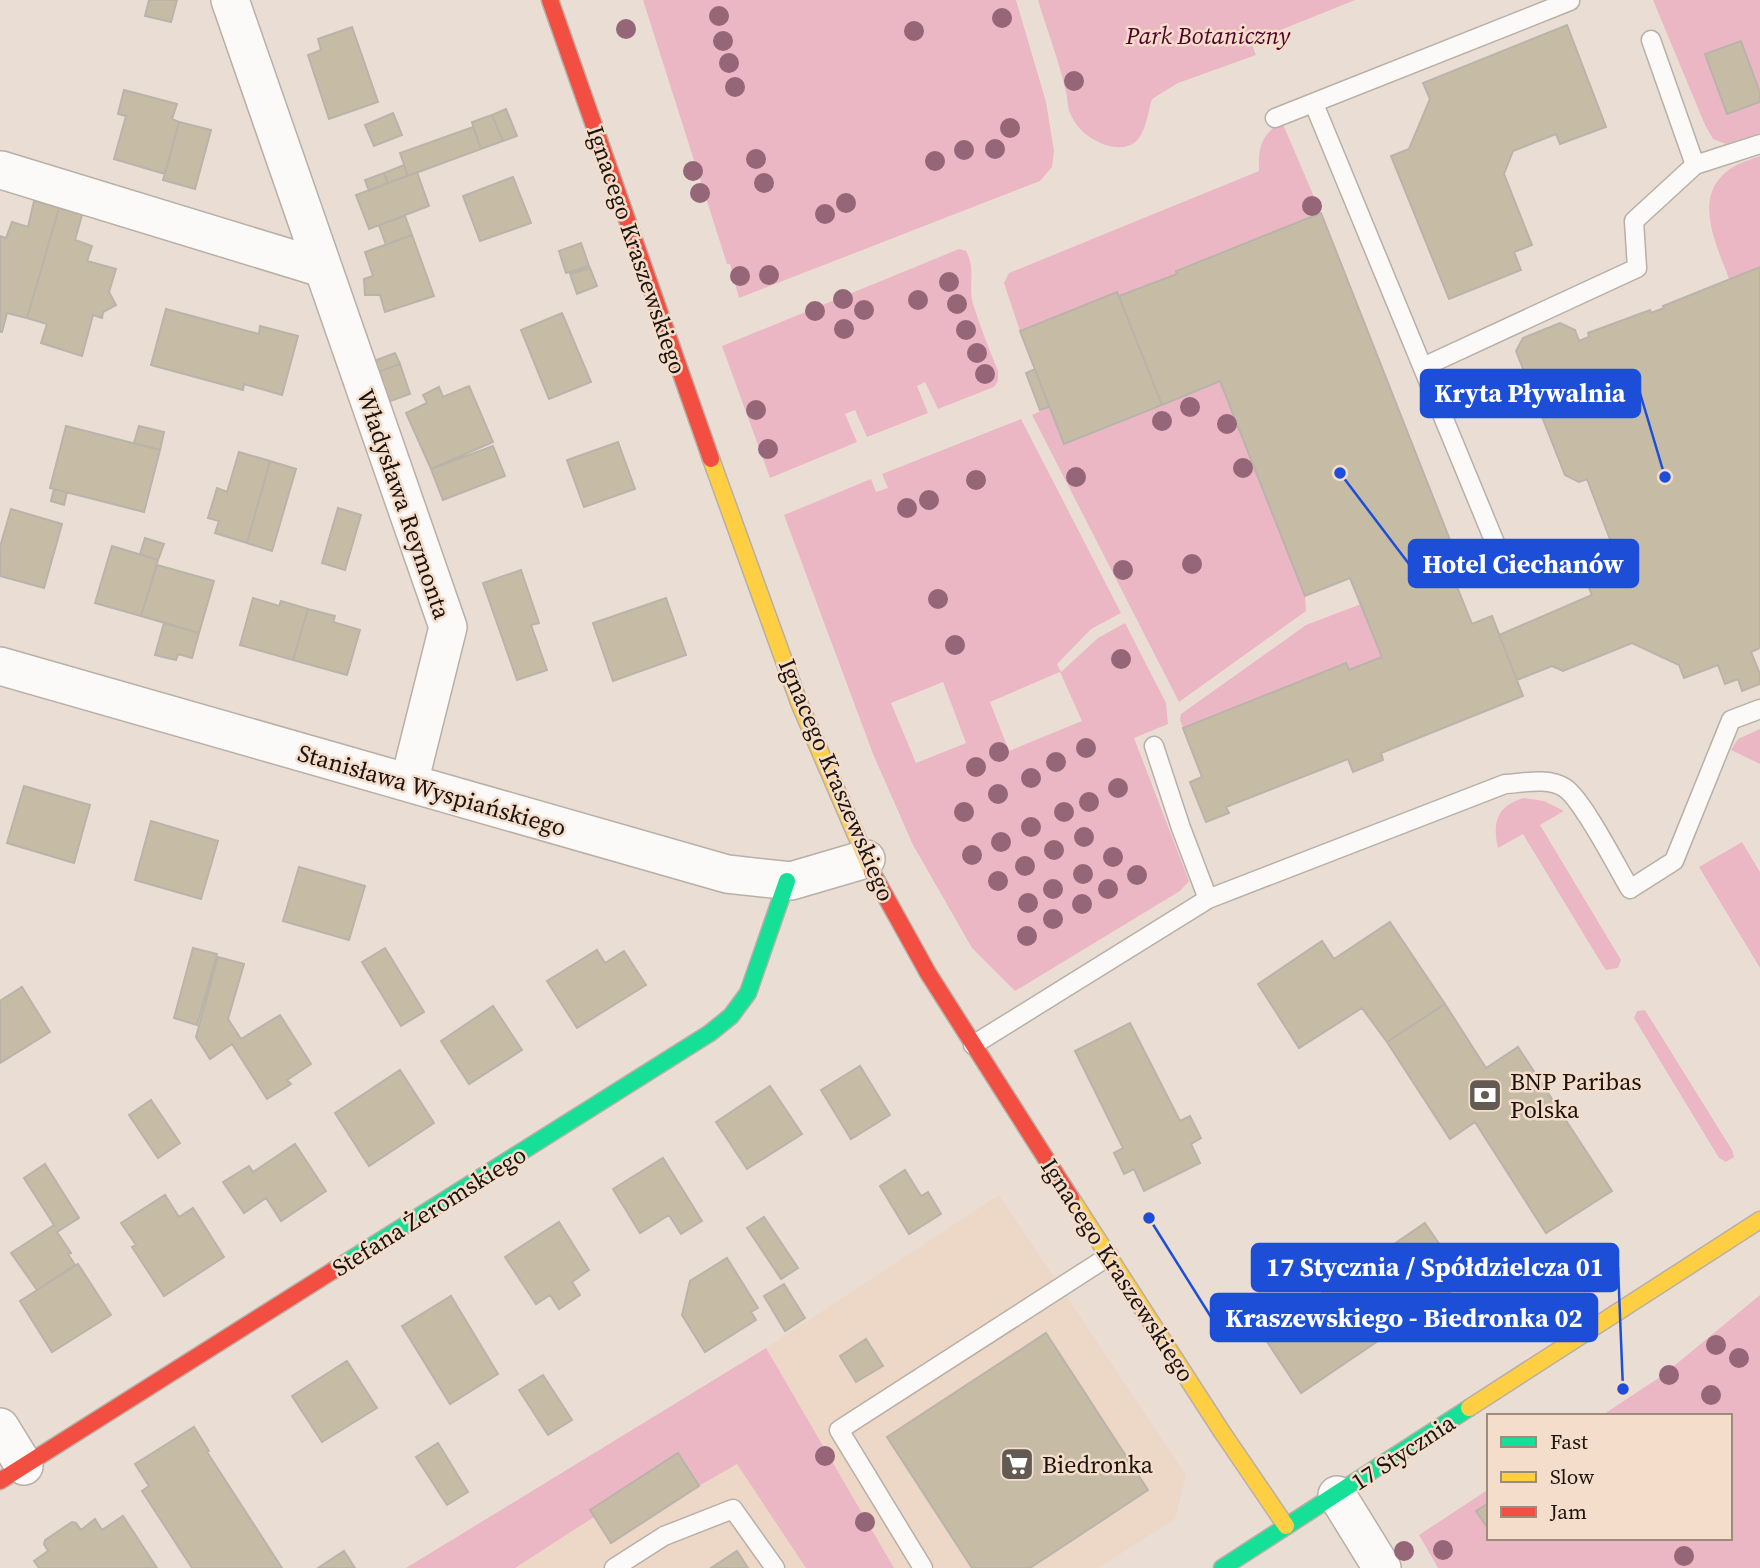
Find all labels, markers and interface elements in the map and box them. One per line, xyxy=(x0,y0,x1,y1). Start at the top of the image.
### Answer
park label: Park Botaniczny xyxy=(1125,19,1291,52)
street label: Ignacego Kraszewskiego xyxy=(579,122,695,378)
callout: Kryta Pływalnia xyxy=(1421,370,1640,417)
text: Kryta Pływalnia xyxy=(1434,375,1626,411)
street label: Władysława Reymonta xyxy=(349,385,459,624)
callout: Hotel Ciechanów xyxy=(1409,540,1638,587)
text: Hotel Ciechanów xyxy=(1422,546,1624,582)
street label: Ignacego Kraszewskiego xyxy=(771,654,903,906)
street label: Stanisława Wyspiańskiego xyxy=(294,736,570,844)
place label: BNP Paribas Polska xyxy=(1510,1065,1642,1126)
bank icon: BNP Paribas Polska xyxy=(1466,1076,1504,1114)
street label: Stefana Żeromskiego xyxy=(326,1138,532,1284)
street label: Ignacego Kraszewskiego xyxy=(1033,1152,1203,1388)
callout: 17 Stycznia / Spółdzielcza 01 xyxy=(1252,1244,1618,1291)
text: 17 Stycznia / Spółdzielcza 01 xyxy=(1266,1249,1604,1285)
callout: Kraszewskiego - Biedronka 02 xyxy=(1211,1294,1597,1341)
text: Kraszewskiego - Biedronka 02 xyxy=(1225,1300,1583,1336)
street label: 17 Stycznia xyxy=(1345,1406,1462,1498)
legend xyxy=(1487,1414,1732,1540)
text: Fast xyxy=(1550,1427,1588,1456)
supermarket icon: Biedronka xyxy=(998,1445,1036,1483)
place label: Biedronka xyxy=(1042,1448,1154,1481)
text: Slow xyxy=(1550,1462,1594,1491)
text: Jam xyxy=(1549,1497,1587,1526)

